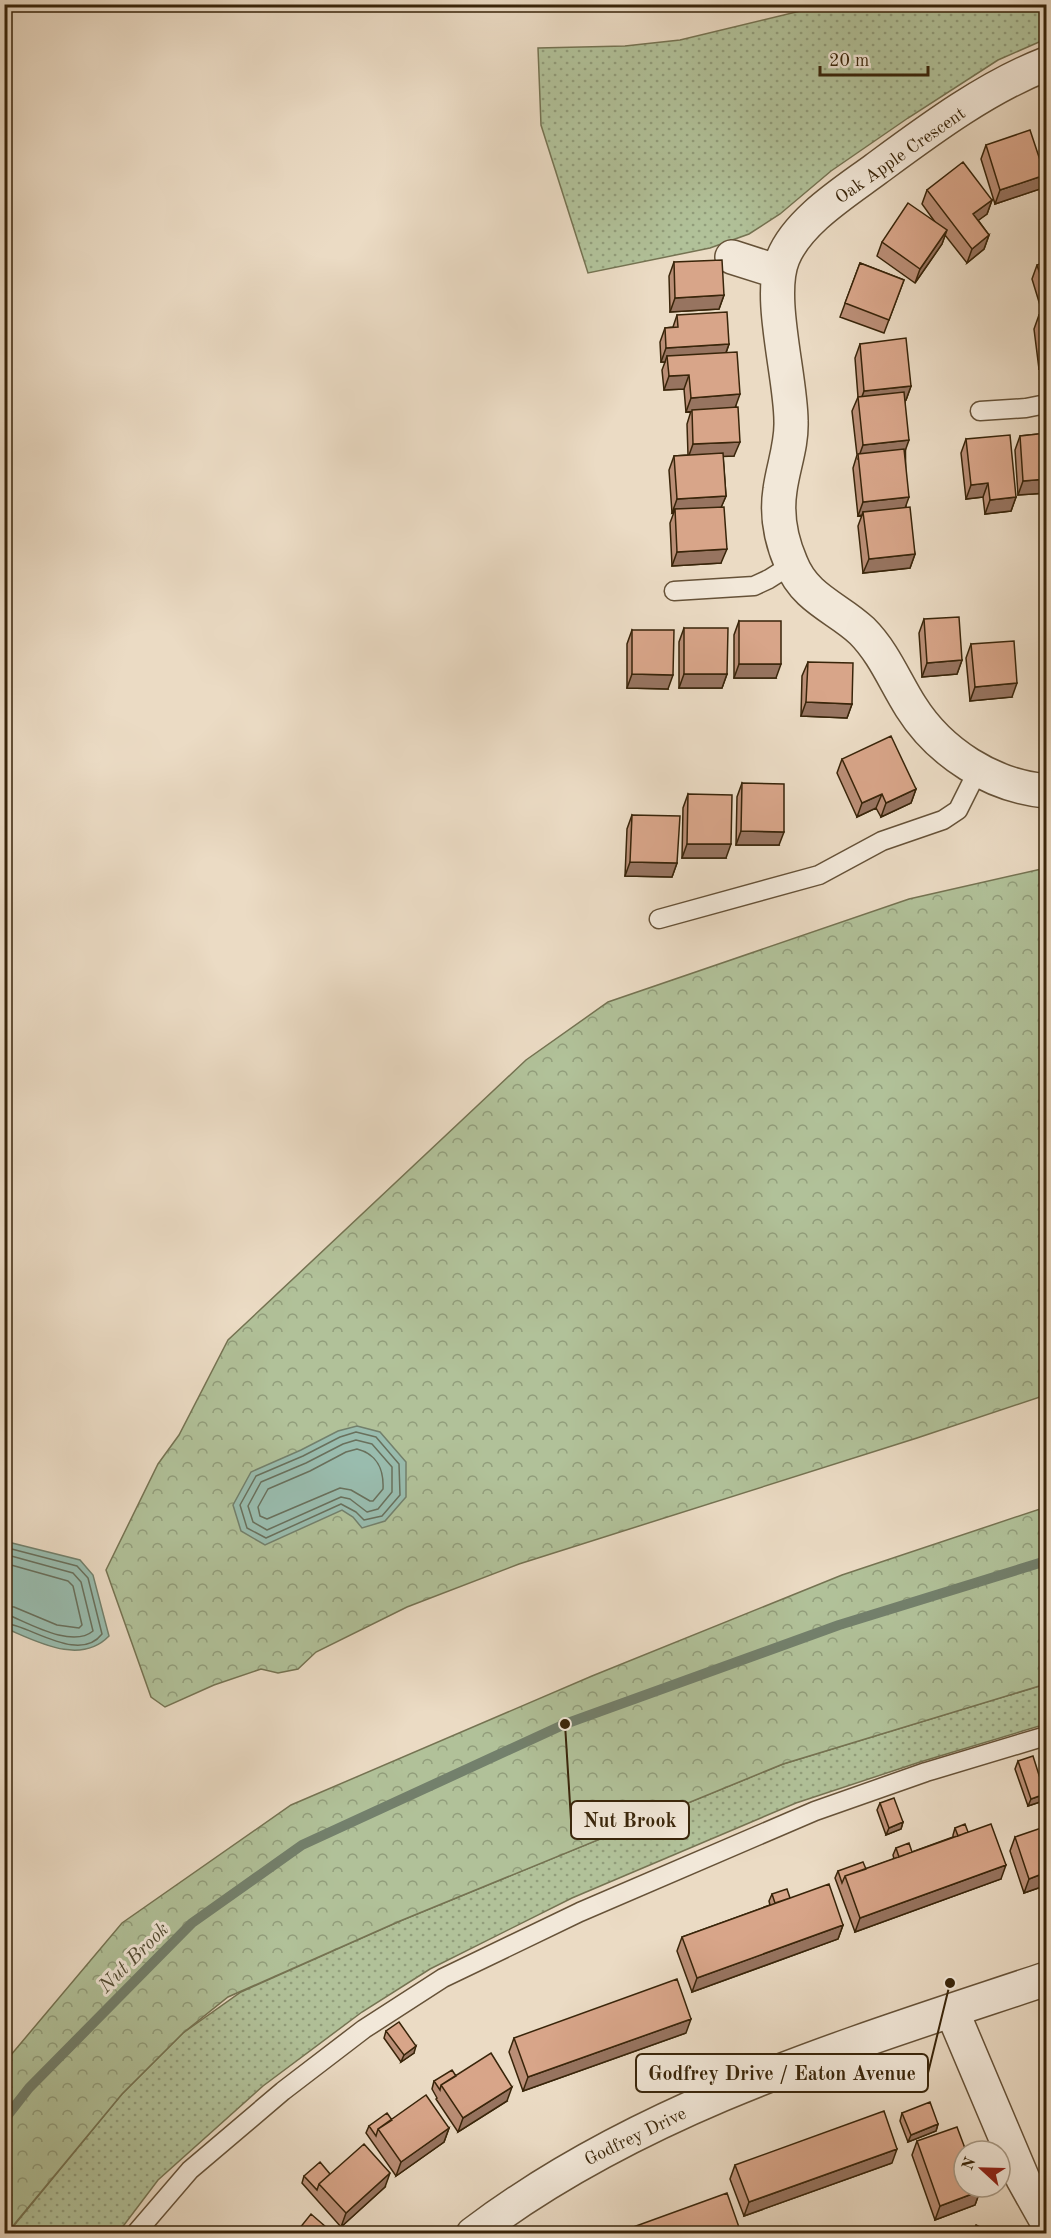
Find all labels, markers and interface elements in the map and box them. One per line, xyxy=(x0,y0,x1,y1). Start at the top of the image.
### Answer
scale bar xyxy=(820,39,928,77)
text: 20 m xyxy=(829,52,869,70)
street label: Oak Apple Crescent xyxy=(832,104,969,207)
callout: Nut Brook xyxy=(571,1801,689,1839)
text: Nut Brook xyxy=(583,1812,677,1832)
water label: Nut Brook xyxy=(95,1919,173,1998)
callout: Godfrey Drive / Eaton Avenue xyxy=(636,2054,928,2092)
text: Godfrey Drive / Eaton Avenue xyxy=(648,2065,916,2085)
street label: Godfrey Drive xyxy=(582,2105,689,2169)
north arrow xyxy=(952,2139,1012,2199)
text: N xyxy=(960,2155,980,2173)

